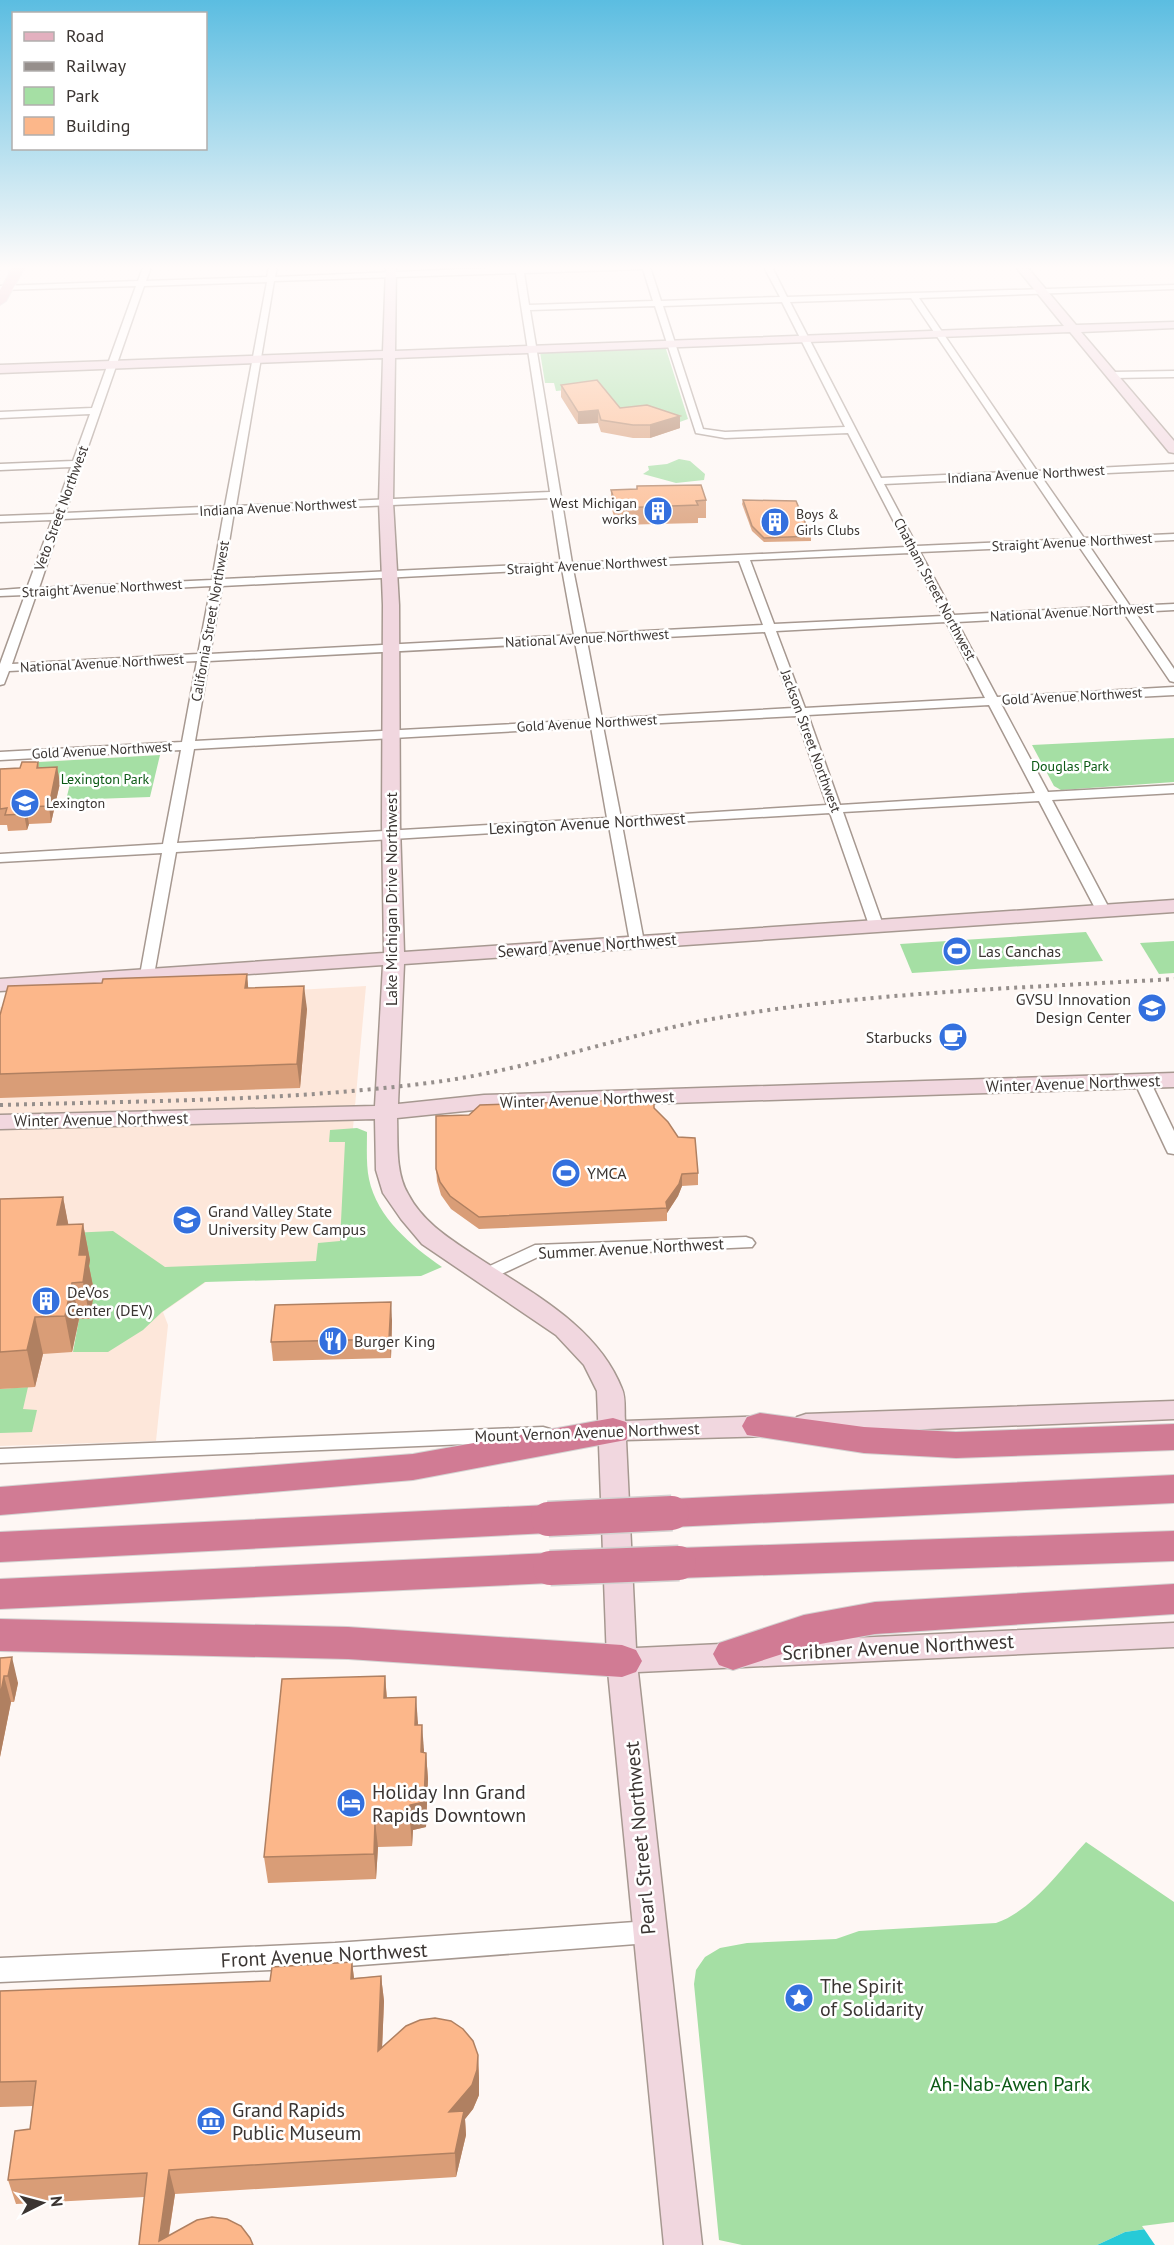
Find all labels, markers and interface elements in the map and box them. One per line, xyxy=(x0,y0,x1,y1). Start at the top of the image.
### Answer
legend xyxy=(12,12,207,150)
text: Road xyxy=(66,24,104,47)
text: Railway xyxy=(66,54,127,77)
text: Park xyxy=(66,84,99,107)
text: Building xyxy=(66,114,130,137)
street label: Veto Street Northwest xyxy=(30,443,92,574)
street label: Indiana Avenue Northwest xyxy=(947,461,1105,487)
street label: Indiana Avenue Northwest xyxy=(199,494,357,520)
place label: West Michigan works xyxy=(550,494,637,528)
building icon: West Michigan works xyxy=(642,495,674,527)
place label: Boys & Girls Clubs xyxy=(796,505,860,539)
building icon: Boys & Girls Clubs xyxy=(759,506,791,538)
street label: Chatham Street Northwest xyxy=(890,515,980,664)
street label: Straight Avenue Northwest xyxy=(991,529,1153,555)
street label: California Street Northwest xyxy=(187,539,233,703)
street label: Straight Avenue Northwest xyxy=(506,552,668,578)
street label: Straight Avenue Northwest xyxy=(21,575,183,601)
street label: National Avenue Northwest xyxy=(990,599,1155,625)
street label: National Avenue Northwest xyxy=(505,625,670,651)
street label: National Avenue Northwest xyxy=(20,650,185,676)
street label: Jackson Street Northwest xyxy=(776,666,845,815)
street label: Gold Avenue Northwest xyxy=(1001,683,1143,709)
street label: Gold Avenue Northwest xyxy=(516,710,658,736)
street label: Gold Avenue Northwest xyxy=(31,737,173,763)
park label: Douglas Park xyxy=(1031,757,1109,775)
park label: Lexington Park xyxy=(61,770,150,788)
school or university icon: Lexington xyxy=(9,787,41,819)
street label: Lake Michigan Drive Northwest xyxy=(381,791,401,1006)
place label: Lexington xyxy=(46,794,105,812)
street label: Lexington Avenue Northwest xyxy=(488,808,686,838)
street label: Seward Avenue Northwest xyxy=(497,929,678,961)
sports icon: Las Canchas xyxy=(941,935,973,967)
place label: Las Canchas xyxy=(978,941,1061,961)
place label: GVSU Innovation Design Center xyxy=(1016,989,1132,1027)
school or university icon: GVSU Innovation Design Center xyxy=(1136,992,1168,1024)
cafe icon: Starbucks xyxy=(937,1021,969,1053)
place label: Starbucks xyxy=(866,1027,932,1047)
street label: Winter Avenue Northwest xyxy=(985,1070,1161,1096)
street label: Winter Avenue Northwest xyxy=(499,1086,675,1112)
street label: Winter Avenue Northwest xyxy=(14,1107,189,1131)
sports icon: YMCA xyxy=(550,1157,582,1189)
place label: YMCA xyxy=(587,1163,627,1183)
place label: Grand Valley State University Pew Campus xyxy=(208,1201,366,1239)
school or university icon: Grand Valley State University Pew Campus xyxy=(171,1204,203,1236)
street label: Summer Avenue Northwest xyxy=(538,1233,725,1263)
place label: DeVos Center (DEV) xyxy=(67,1282,153,1320)
building icon: DeVos Center (DEV) xyxy=(30,1285,62,1317)
restaurant icon: Burger King xyxy=(317,1325,349,1357)
place label: Burger King xyxy=(354,1331,435,1351)
street label: Mount Vernon Avenue Northwest xyxy=(474,1418,700,1446)
street label: Scribner Avenue Northwest xyxy=(781,1628,1015,1666)
street label: Pearl Street Northwest xyxy=(619,1740,661,1936)
place label: Holiday Inn Grand Rapids Downtown xyxy=(372,1779,526,1828)
hotel icon: Holiday Inn Grand Rapids Downtown xyxy=(335,1787,367,1819)
street label: Front Avenue Northwest xyxy=(220,1937,428,1973)
place label: The Spirit of Solidarity xyxy=(820,1973,924,2022)
place icon: The Spirit of Solidarity xyxy=(783,1982,815,2014)
park label: Ah-Nab-Awen Park xyxy=(930,2071,1091,2097)
place label: Grand Rapids Public Museum xyxy=(232,2097,361,2146)
museum icon: Grand Rapids Public Museum xyxy=(195,2105,227,2137)
north arrow xyxy=(12,2173,72,2233)
text: N xyxy=(46,2195,67,2208)

